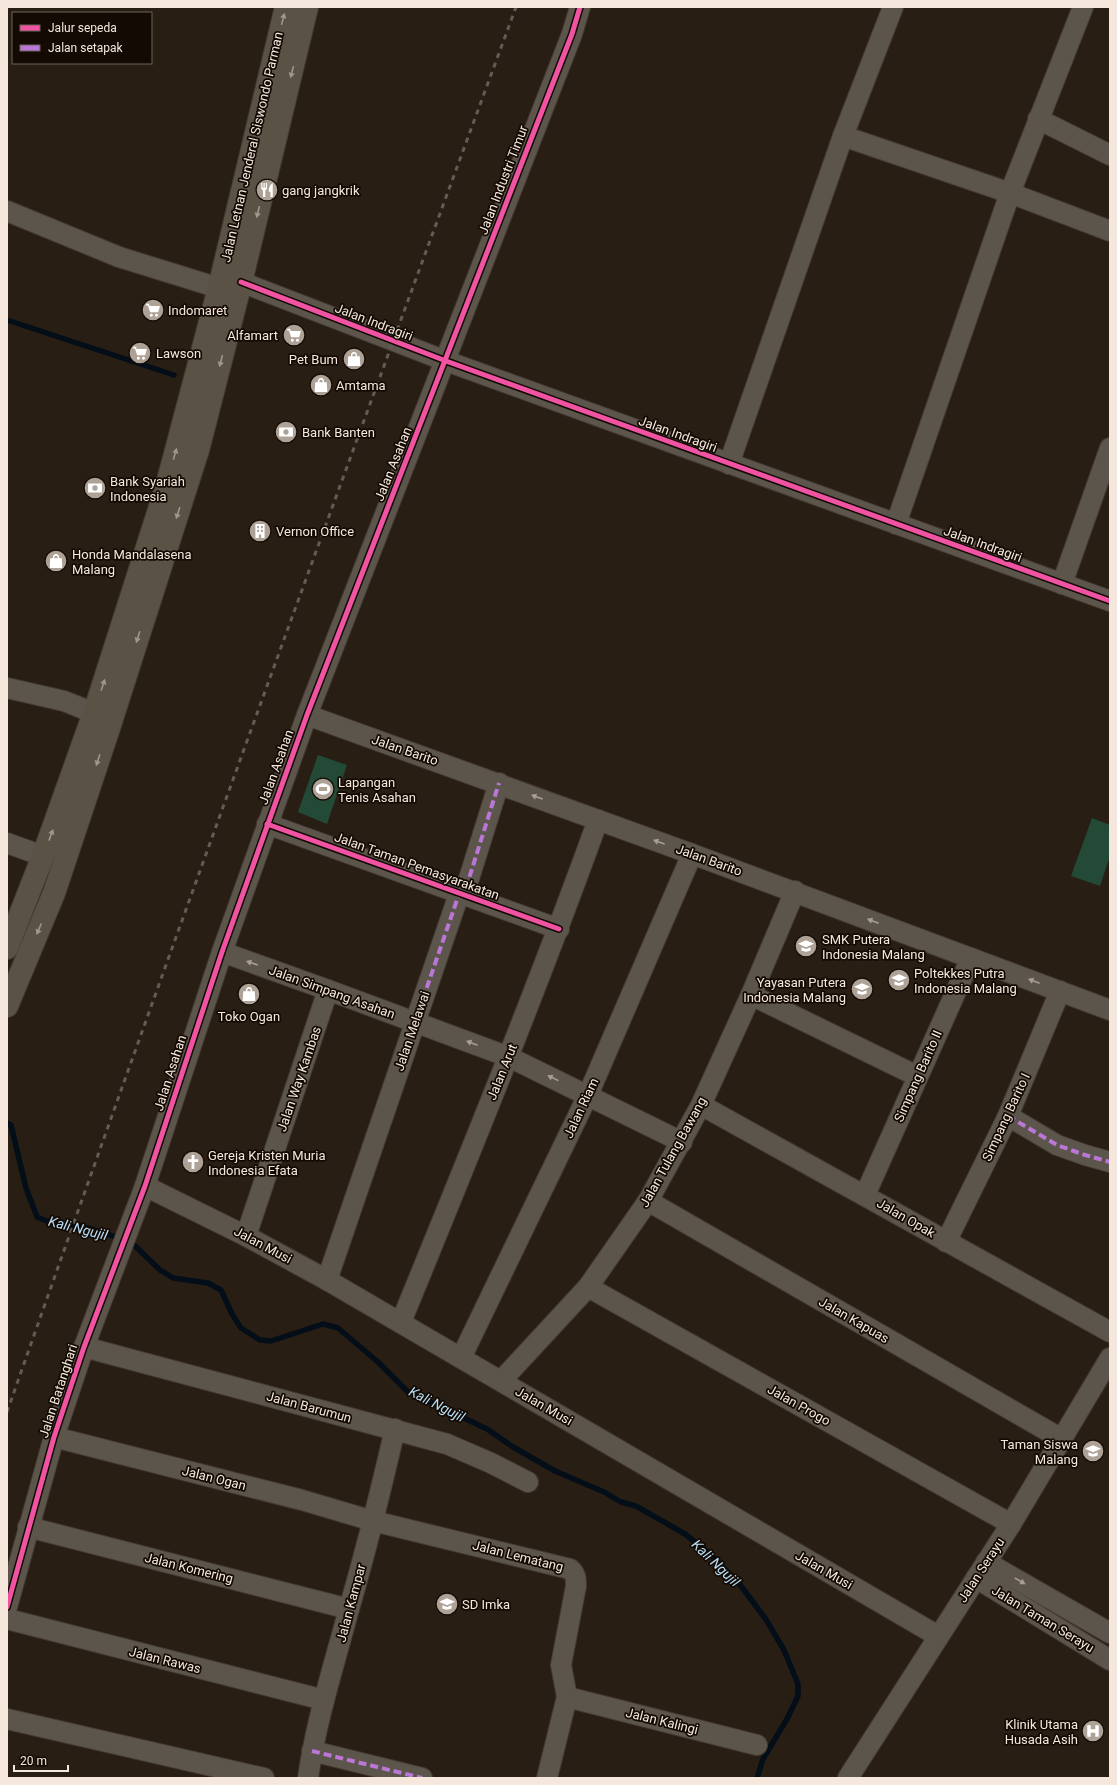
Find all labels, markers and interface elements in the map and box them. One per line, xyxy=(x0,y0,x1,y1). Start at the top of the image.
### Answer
legend xyxy=(12,12,152,64)
one-way arrow xyxy=(280,12,286,24)
text: Jalur sepeda xyxy=(48,21,117,35)
street label: Jalan Letnan Jenderal Siswondo Parman xyxy=(218,30,286,264)
text: Jalan setapak xyxy=(48,41,123,55)
one-way arrow xyxy=(288,66,294,78)
street label: Jalan Industri Timur xyxy=(475,123,531,237)
restaurant icon: gang jangkrik xyxy=(254,177,280,203)
place label: gang jangkrik xyxy=(282,183,360,198)
one-way arrow xyxy=(254,206,260,218)
supermarket icon: Indomaret xyxy=(140,297,166,323)
street label: Jalan Indragiri xyxy=(333,300,415,344)
place label: Indomaret xyxy=(168,303,227,318)
supermarket icon: Alfamart xyxy=(281,322,307,348)
place label: Alfamart xyxy=(227,328,278,343)
supermarket icon: Lawson xyxy=(127,340,153,366)
place label: Lawson xyxy=(156,346,201,361)
shop icon: Pet Bum xyxy=(341,346,367,372)
place label: Pet Bum xyxy=(289,352,338,367)
one-way arrow xyxy=(217,355,223,367)
shop icon: Amtama xyxy=(308,372,334,398)
place label: Amtama xyxy=(336,378,386,393)
street label: Jalan Indragiri xyxy=(637,413,719,455)
bank icon: Bank Banten xyxy=(273,419,299,445)
place label: Bank Banten xyxy=(302,425,375,440)
street label: Jalan Asahan xyxy=(371,425,415,503)
one-way arrow xyxy=(172,448,178,460)
place label: Bank Syariah Indonesia xyxy=(110,474,185,504)
bank icon: Bank Syariah Indonesia xyxy=(82,475,108,501)
one-way arrow xyxy=(175,507,181,519)
building icon: Vernon Office xyxy=(247,518,273,544)
street label: Jalan Indragiri xyxy=(942,523,1024,565)
place label: Vernon Office xyxy=(276,524,354,539)
place label: Honda Mandalasena Malang xyxy=(72,547,192,577)
shop icon: Honda Mandalasena Malang xyxy=(43,548,69,574)
one-way arrow xyxy=(135,631,141,643)
one-way arrow xyxy=(100,679,106,691)
street label: Jalan Asahan xyxy=(256,728,296,806)
street label: Jalan Barito xyxy=(370,732,440,768)
one-way arrow xyxy=(95,755,101,767)
place label: Lapangan Tenis Asahan xyxy=(338,775,416,805)
sports icon: Lapangan Tenis Asahan xyxy=(310,776,336,802)
one-way arrow xyxy=(531,794,543,800)
one-way arrow xyxy=(48,828,54,840)
street label: Jalan Taman Pemasyarakatan xyxy=(333,829,501,903)
one-way arrow xyxy=(653,839,665,845)
street label: Jalan Barito xyxy=(674,841,744,879)
one-way arrow xyxy=(867,918,879,924)
one-way arrow xyxy=(36,923,42,935)
place label: SMK Putera Indonesia Malang xyxy=(822,932,925,962)
school or university icon: SMK Putera Indonesia Malang xyxy=(793,933,819,959)
one-way arrow xyxy=(246,960,258,966)
street label: Jalan Simpang Asahan xyxy=(267,962,397,1022)
place label: Poltekkes Putra Indonesia Malang xyxy=(914,966,1017,996)
school or university icon: Poltekkes Putra Indonesia Malang xyxy=(886,967,912,993)
place label: Yayasan Putera Indonesia Malang xyxy=(743,975,846,1005)
school or university icon: Yayasan Putera Indonesia Malang xyxy=(849,976,875,1002)
one-way arrow xyxy=(1028,978,1040,984)
shop icon: Toko Ogan xyxy=(236,981,262,1007)
street label: Jalan Melawai xyxy=(391,989,433,1073)
place label: Toko Ogan xyxy=(218,1009,280,1024)
street label: Jalan Way Kambas xyxy=(274,1024,324,1134)
street label: Simpang Barito II xyxy=(891,1028,945,1124)
street label: Jalan Asahan xyxy=(151,1033,189,1113)
one-way arrow xyxy=(466,1040,478,1046)
street label: Jalan Arut xyxy=(484,1042,520,1102)
street label: Simpang Barito I xyxy=(979,1071,1033,1163)
one-way arrow xyxy=(547,1075,559,1082)
street label: Jalan Riam xyxy=(561,1076,601,1140)
street label: Jalan Tulang Bawang xyxy=(637,1094,709,1210)
place label: Gereja Kristen Muria Indonesia Efata xyxy=(208,1148,325,1178)
church icon: Gereja Kristen Muria Indonesia Efata xyxy=(180,1149,206,1175)
street label: Jalan Opak xyxy=(874,1195,938,1241)
water label: Kali Ngujil xyxy=(47,1213,110,1243)
street label: Jalan Musi xyxy=(232,1224,294,1266)
street label: Jalan Kapuas xyxy=(816,1294,892,1346)
street label: Jalan Batanghari xyxy=(36,1342,80,1440)
street label: Jalan Progo xyxy=(765,1382,833,1428)
water label: Kali Ngujil xyxy=(406,1383,468,1425)
street label: Jalan Musi xyxy=(513,1384,575,1428)
street label: Jalan Barumun xyxy=(265,1388,353,1426)
place label: Taman Siswa Malang xyxy=(1001,1437,1078,1467)
school or university icon: Taman Siswa Malang xyxy=(1080,1438,1106,1464)
street label: Jalan Ogan xyxy=(180,1463,248,1493)
street label: Jalan Serayu xyxy=(955,1535,1007,1605)
water label: Kali Ngujil xyxy=(689,1536,744,1590)
street label: Jalan Lematang xyxy=(471,1537,565,1575)
street label: Jalan Musi xyxy=(793,1548,855,1592)
street label: Jalan Komering xyxy=(143,1550,235,1586)
street label: Jalan Kampar xyxy=(333,1562,369,1644)
one-way arrow xyxy=(1014,1578,1026,1585)
street label: Jalan Taman Serayu xyxy=(989,1583,1097,1655)
school or university icon: SD Imka xyxy=(434,1591,460,1617)
place label: SD Imka xyxy=(462,1597,510,1612)
street label: Jalan Rawas xyxy=(128,1644,203,1676)
street label: Jalan Kalingi xyxy=(624,1705,700,1737)
place label: Klinik Utama Husada Asih xyxy=(1005,1717,1078,1747)
hospital icon: Klinik Utama Husada Asih xyxy=(1080,1718,1106,1744)
scale bar xyxy=(14,1747,68,1773)
text: 20 m xyxy=(20,1754,47,1768)

